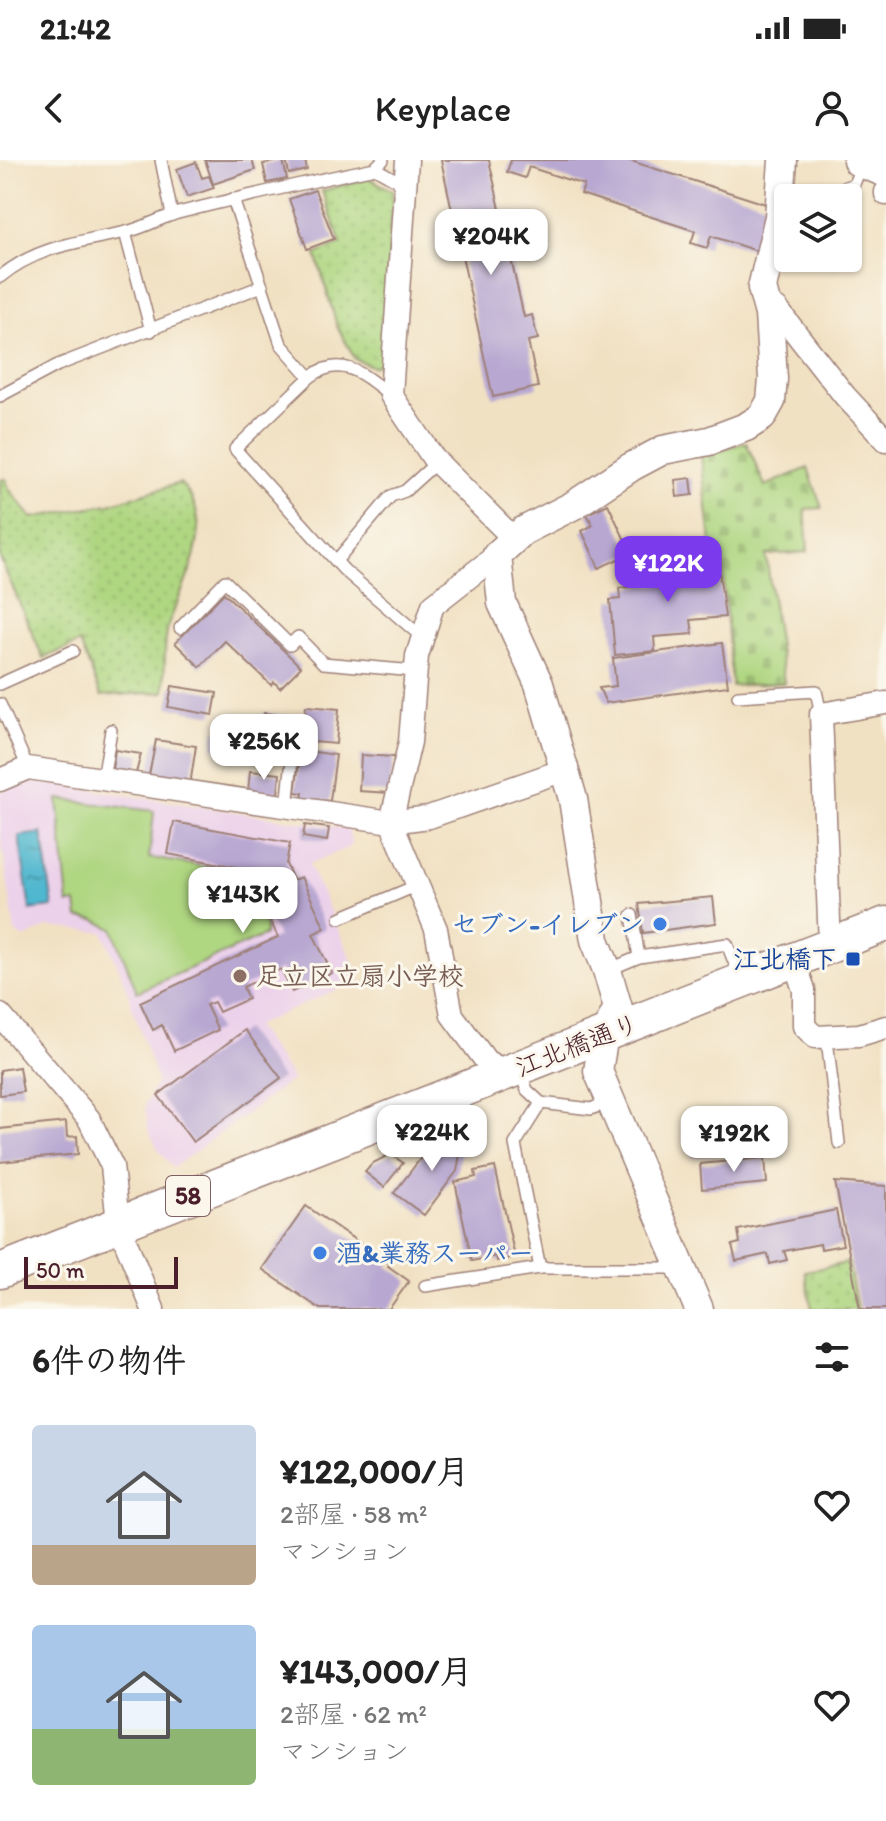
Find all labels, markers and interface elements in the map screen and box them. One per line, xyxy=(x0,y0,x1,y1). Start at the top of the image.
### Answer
text: 21:42 xyxy=(40,10,111,47)
icon: back xyxy=(32,86,76,130)
icon: person xyxy=(810,86,854,130)
text: Keyplace xyxy=(375,87,511,130)
map controls xyxy=(774,184,862,272)
button: layers xyxy=(774,184,862,272)
pin: ¥204K xyxy=(435,209,547,277)
text: ¥204K xyxy=(453,219,529,251)
pin: ¥122K xyxy=(612,536,724,604)
text: ¥122K xyxy=(633,546,703,578)
pin: ¥256K xyxy=(208,714,320,782)
text: ¥256K xyxy=(228,724,300,756)
pin: ¥143K xyxy=(187,867,299,935)
text: ¥143K xyxy=(206,877,280,909)
place label: セブン-イレブン xyxy=(452,908,644,940)
marker: セブン-イレブン xyxy=(651,915,669,933)
place label: 江北橋下 xyxy=(733,943,837,975)
marker: 江北橋下 xyxy=(844,950,862,968)
place label: 足立区立扇小学校 xyxy=(256,960,464,992)
marker: 足立区立扇小学校 xyxy=(231,967,249,985)
street label: 江北橋通り xyxy=(511,1007,643,1083)
pin: ¥224K xyxy=(376,1105,488,1173)
pin: ¥192K xyxy=(678,1106,790,1174)
text: ¥224K xyxy=(395,1115,469,1147)
text: ¥192K xyxy=(699,1116,769,1148)
road number: 58 xyxy=(166,1176,210,1216)
place label: 酒&業務スーパー xyxy=(336,1237,534,1269)
marker: 酒&業務スーパー xyxy=(311,1244,329,1262)
scale bar xyxy=(24,1253,178,1289)
text: 50 m xyxy=(36,1257,85,1284)
icon: filters xyxy=(810,1335,854,1379)
text: 6件の物件 xyxy=(32,1340,186,1381)
text: ¥122,000/月 xyxy=(280,1451,470,1492)
icon: home xyxy=(96,1457,192,1553)
icon: heart xyxy=(810,1483,854,1527)
text: 2部屋 · 58 m² xyxy=(280,1498,427,1530)
text: マンション xyxy=(280,1535,409,1567)
text: ¥143,000/月 xyxy=(280,1651,473,1692)
icon: home xyxy=(96,1657,192,1753)
icon: heart xyxy=(810,1683,854,1727)
text: 2部屋 · 62 m² xyxy=(280,1698,427,1730)
text: マンション xyxy=(280,1735,409,1767)

